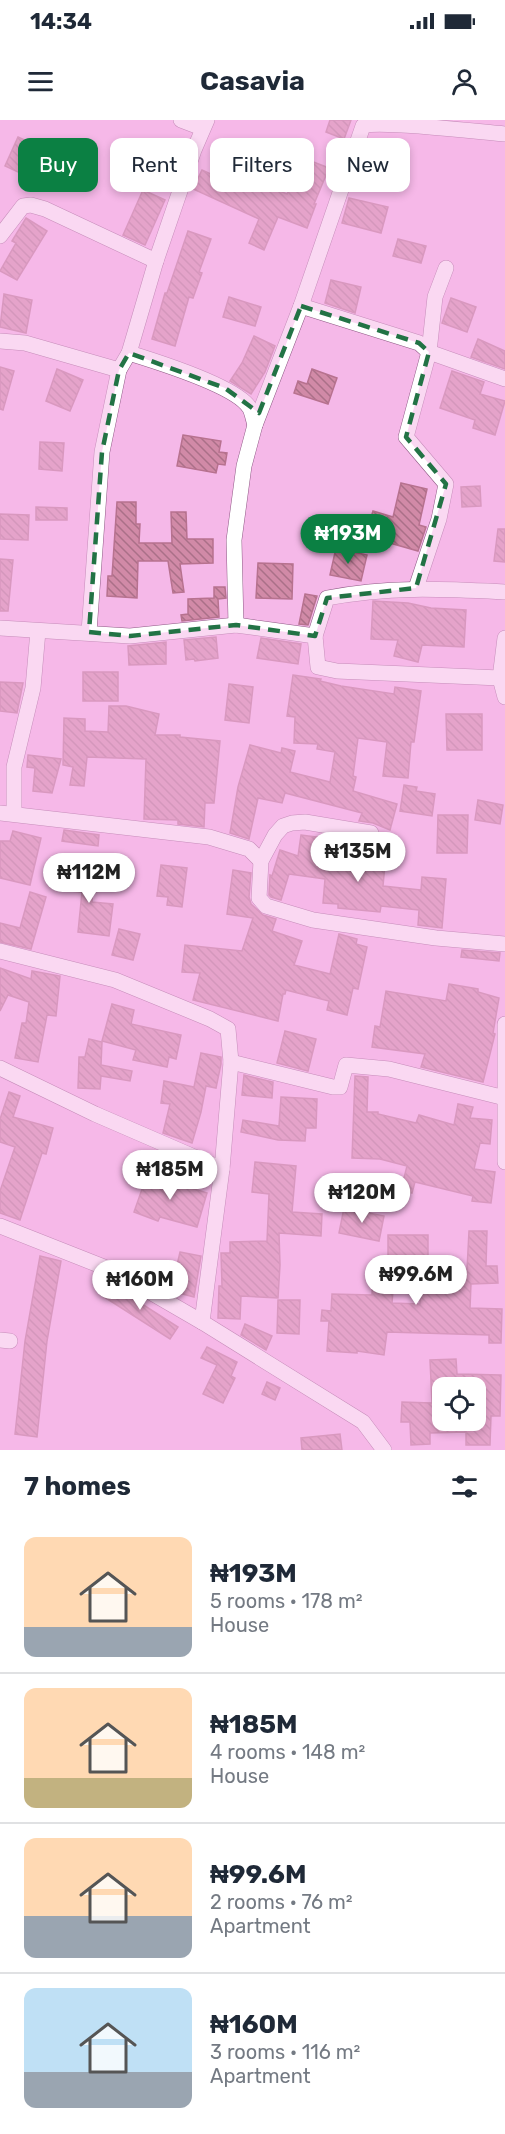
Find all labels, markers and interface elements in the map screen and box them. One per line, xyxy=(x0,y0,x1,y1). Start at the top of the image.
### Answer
text: 14:34 xyxy=(30,8,92,35)
icon: menu xyxy=(24,65,57,98)
text: Casavia xyxy=(200,65,305,97)
icon: person xyxy=(448,65,481,98)
chip: Buy xyxy=(18,138,98,192)
chip: Rent xyxy=(110,138,198,192)
chip: Filters xyxy=(210,138,314,192)
chip: New xyxy=(326,138,410,192)
pin: ₦193M xyxy=(306,514,390,565)
text: ₦193M xyxy=(315,521,381,545)
pin: ₦135M xyxy=(316,832,400,883)
text: ₦135M xyxy=(324,839,392,863)
pin: ₦112M xyxy=(47,853,131,904)
text: ₦112M xyxy=(57,860,121,884)
pin: ₦185M xyxy=(128,1150,212,1201)
text: ₦185M xyxy=(136,1157,204,1181)
pin: ₦120M xyxy=(320,1173,404,1224)
text: ₦120M xyxy=(328,1180,396,1204)
pin: ₦99.6M xyxy=(367,1255,465,1306)
pin: ₦160M xyxy=(98,1260,182,1311)
text: ₦99.6M xyxy=(379,1262,453,1286)
text: ₦160M xyxy=(106,1267,174,1291)
map controls xyxy=(432,1377,486,1431)
button: locate xyxy=(432,1377,486,1431)
icon: filters xyxy=(448,1470,481,1503)
text: 7 homes xyxy=(24,1471,131,1502)
text: ₦193M xyxy=(210,1558,297,1589)
icon: home xyxy=(72,1561,144,1633)
text: 5 rooms · 178 m² xyxy=(210,1589,363,1613)
text: House xyxy=(210,1613,269,1637)
text: ₦185M xyxy=(210,1709,298,1740)
icon: home xyxy=(72,1712,144,1784)
text: 4 rooms · 148 m² xyxy=(210,1740,365,1764)
text: House xyxy=(210,1764,269,1788)
text: ₦99.6M xyxy=(210,1859,306,1890)
icon: home xyxy=(72,1862,144,1934)
text: 2 rooms · 76 m² xyxy=(210,1890,353,1914)
text: Apartment xyxy=(210,1914,311,1938)
text: ₦160M xyxy=(210,2009,298,2040)
icon: home xyxy=(72,2012,144,2084)
text: 3 rooms · 116 m² xyxy=(210,2040,360,2064)
text: Apartment xyxy=(210,2064,311,2088)

